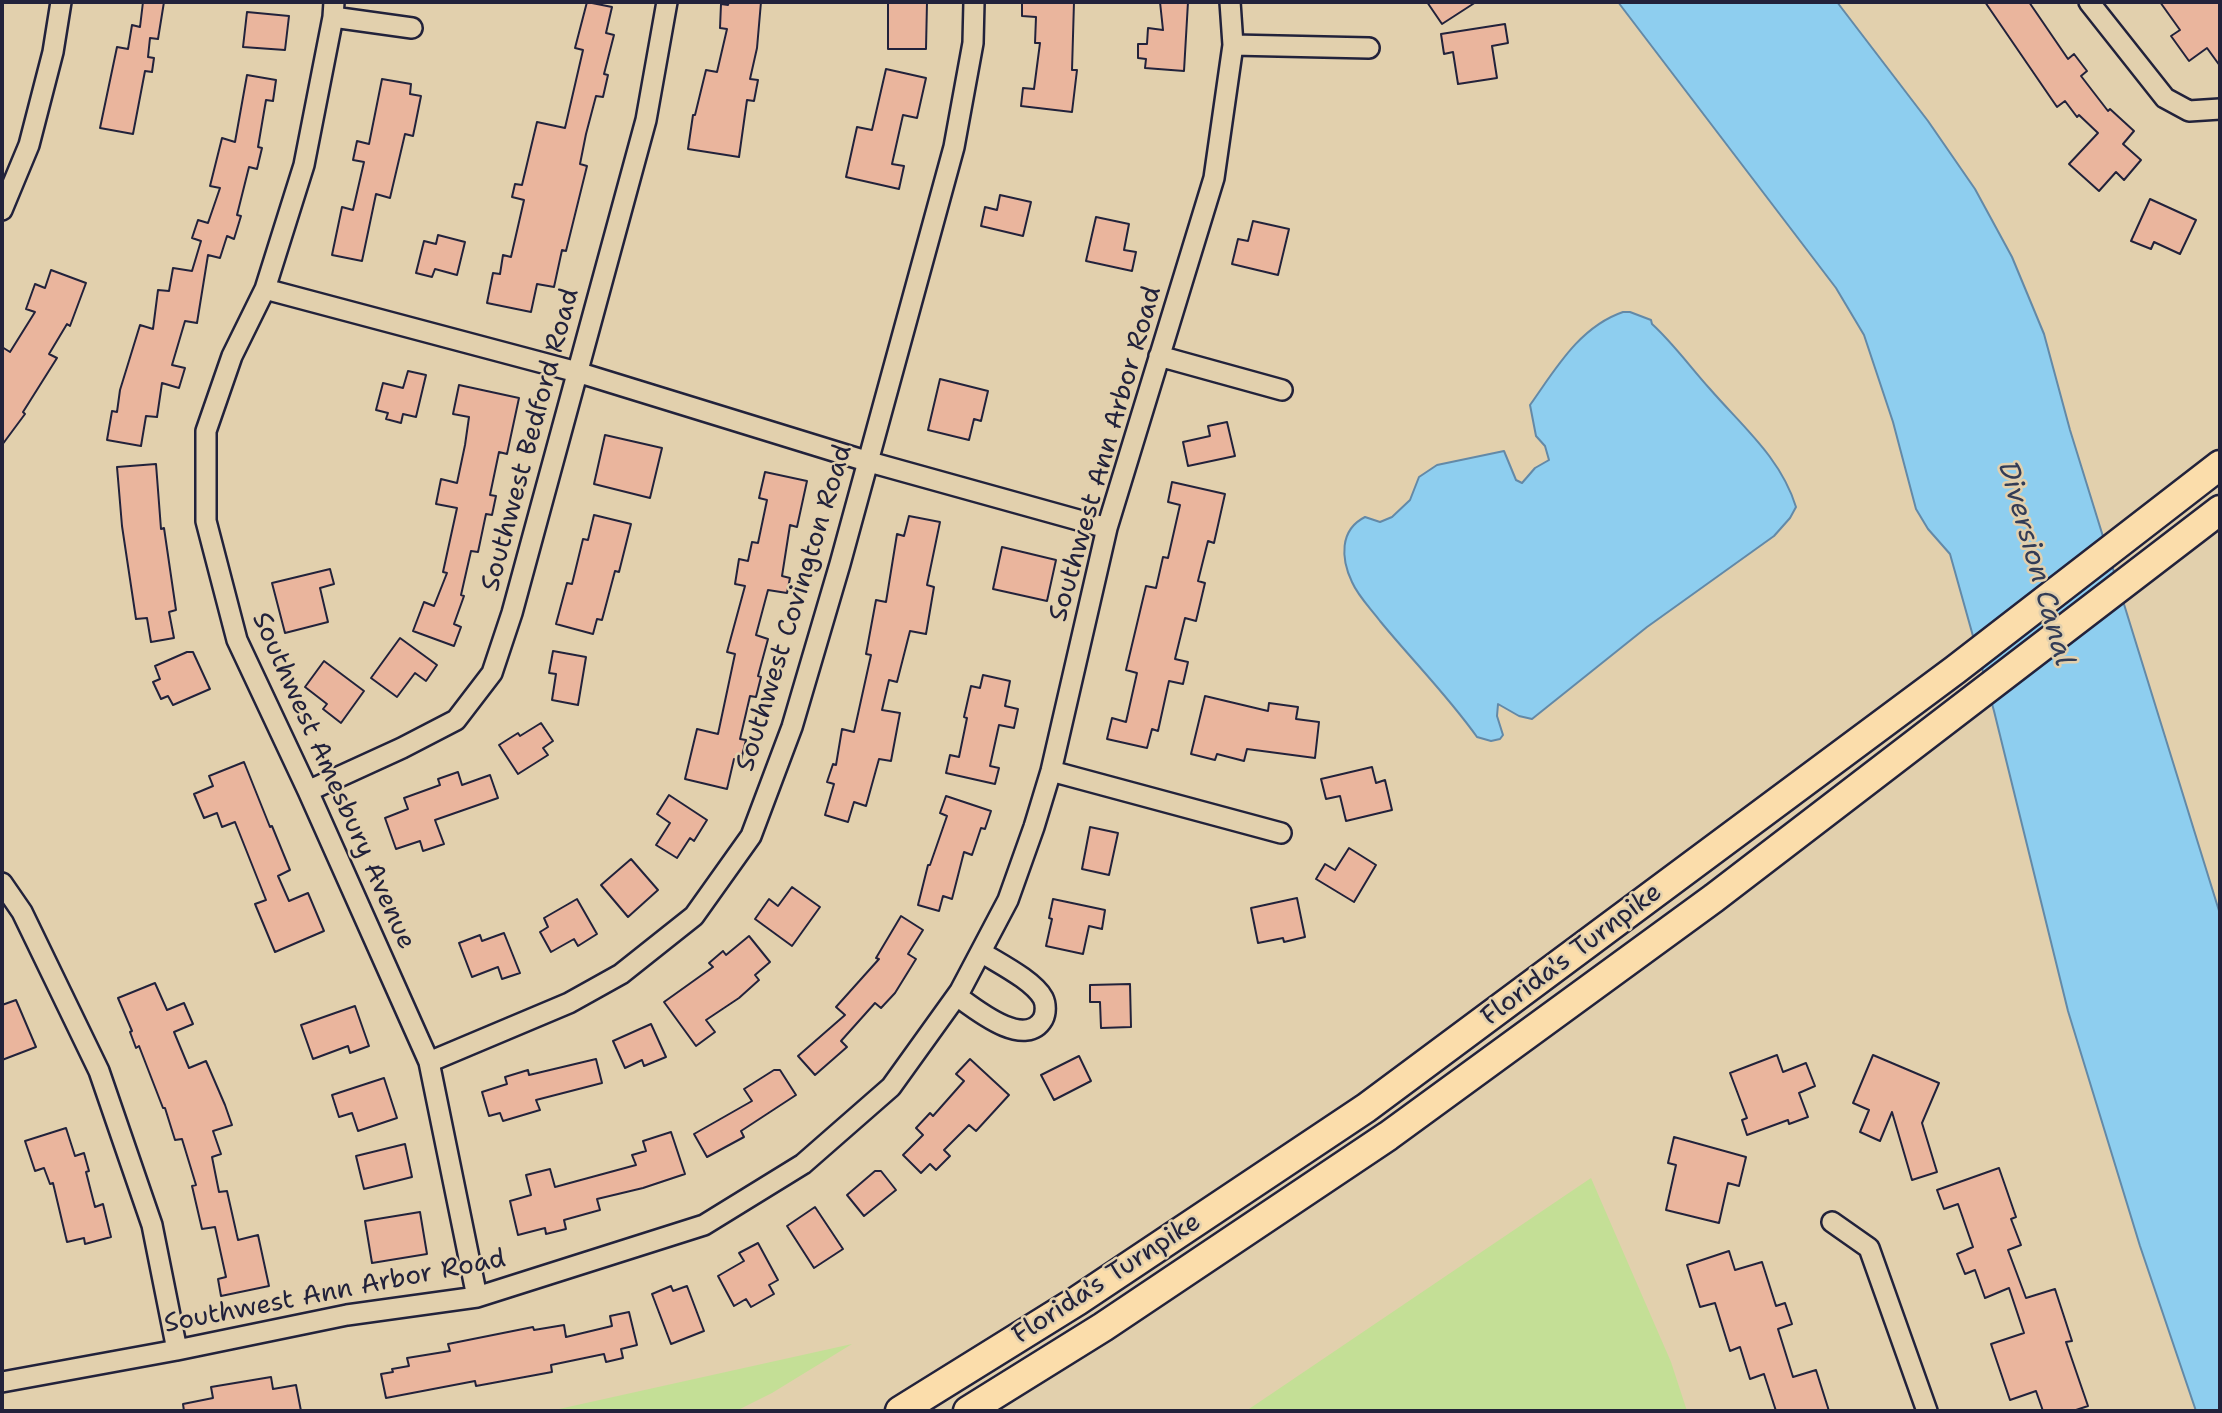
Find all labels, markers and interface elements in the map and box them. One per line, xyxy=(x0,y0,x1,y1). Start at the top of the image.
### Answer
street label: Southwest Ann Arbor Road xyxy=(1043,283,1169,625)
street label: Southwest Bedford Road xyxy=(476,285,586,595)
street label: Southwest Covington Road xyxy=(730,441,860,775)
water label: Diversion Canal xyxy=(1990,458,2080,670)
street label: Southwest Amesbury Avenue xyxy=(244,608,422,954)
street label: Florida's Turnpike xyxy=(1476,877,1668,1033)
street label: Florida's Turnpike xyxy=(1007,1207,1207,1351)
street label: Southwest Ann Arbor Road xyxy=(162,1244,508,1340)

